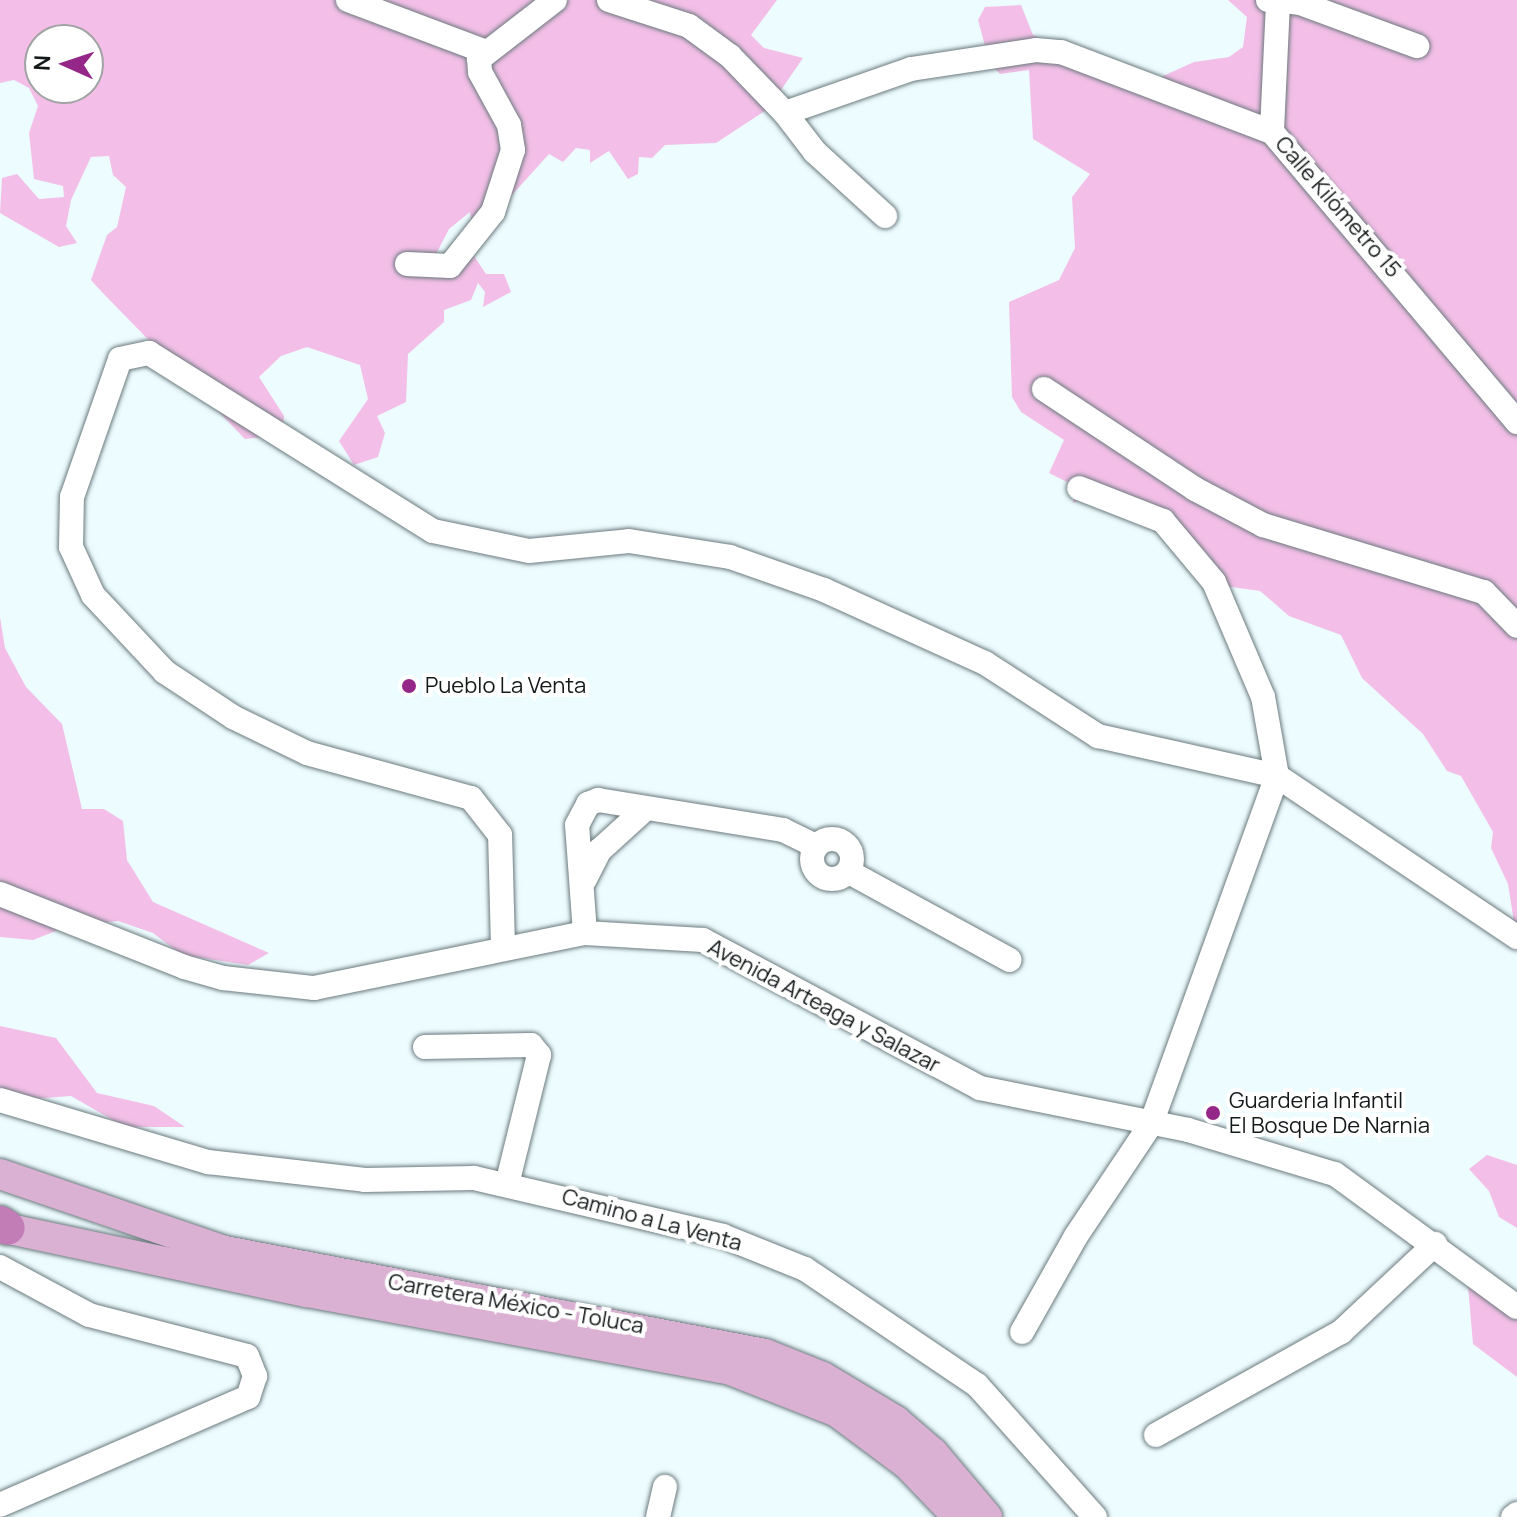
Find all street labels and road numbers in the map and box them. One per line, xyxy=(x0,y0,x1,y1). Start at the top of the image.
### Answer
street label: Calle Kilómetro 15 xyxy=(1269,131,1407,283)
street label: Avenida Arteaga y Salazar xyxy=(703,933,945,1079)
street label: Camino a La Venta xyxy=(559,1183,745,1257)
street label: Carretera México - Toluca xyxy=(386,1268,646,1340)

